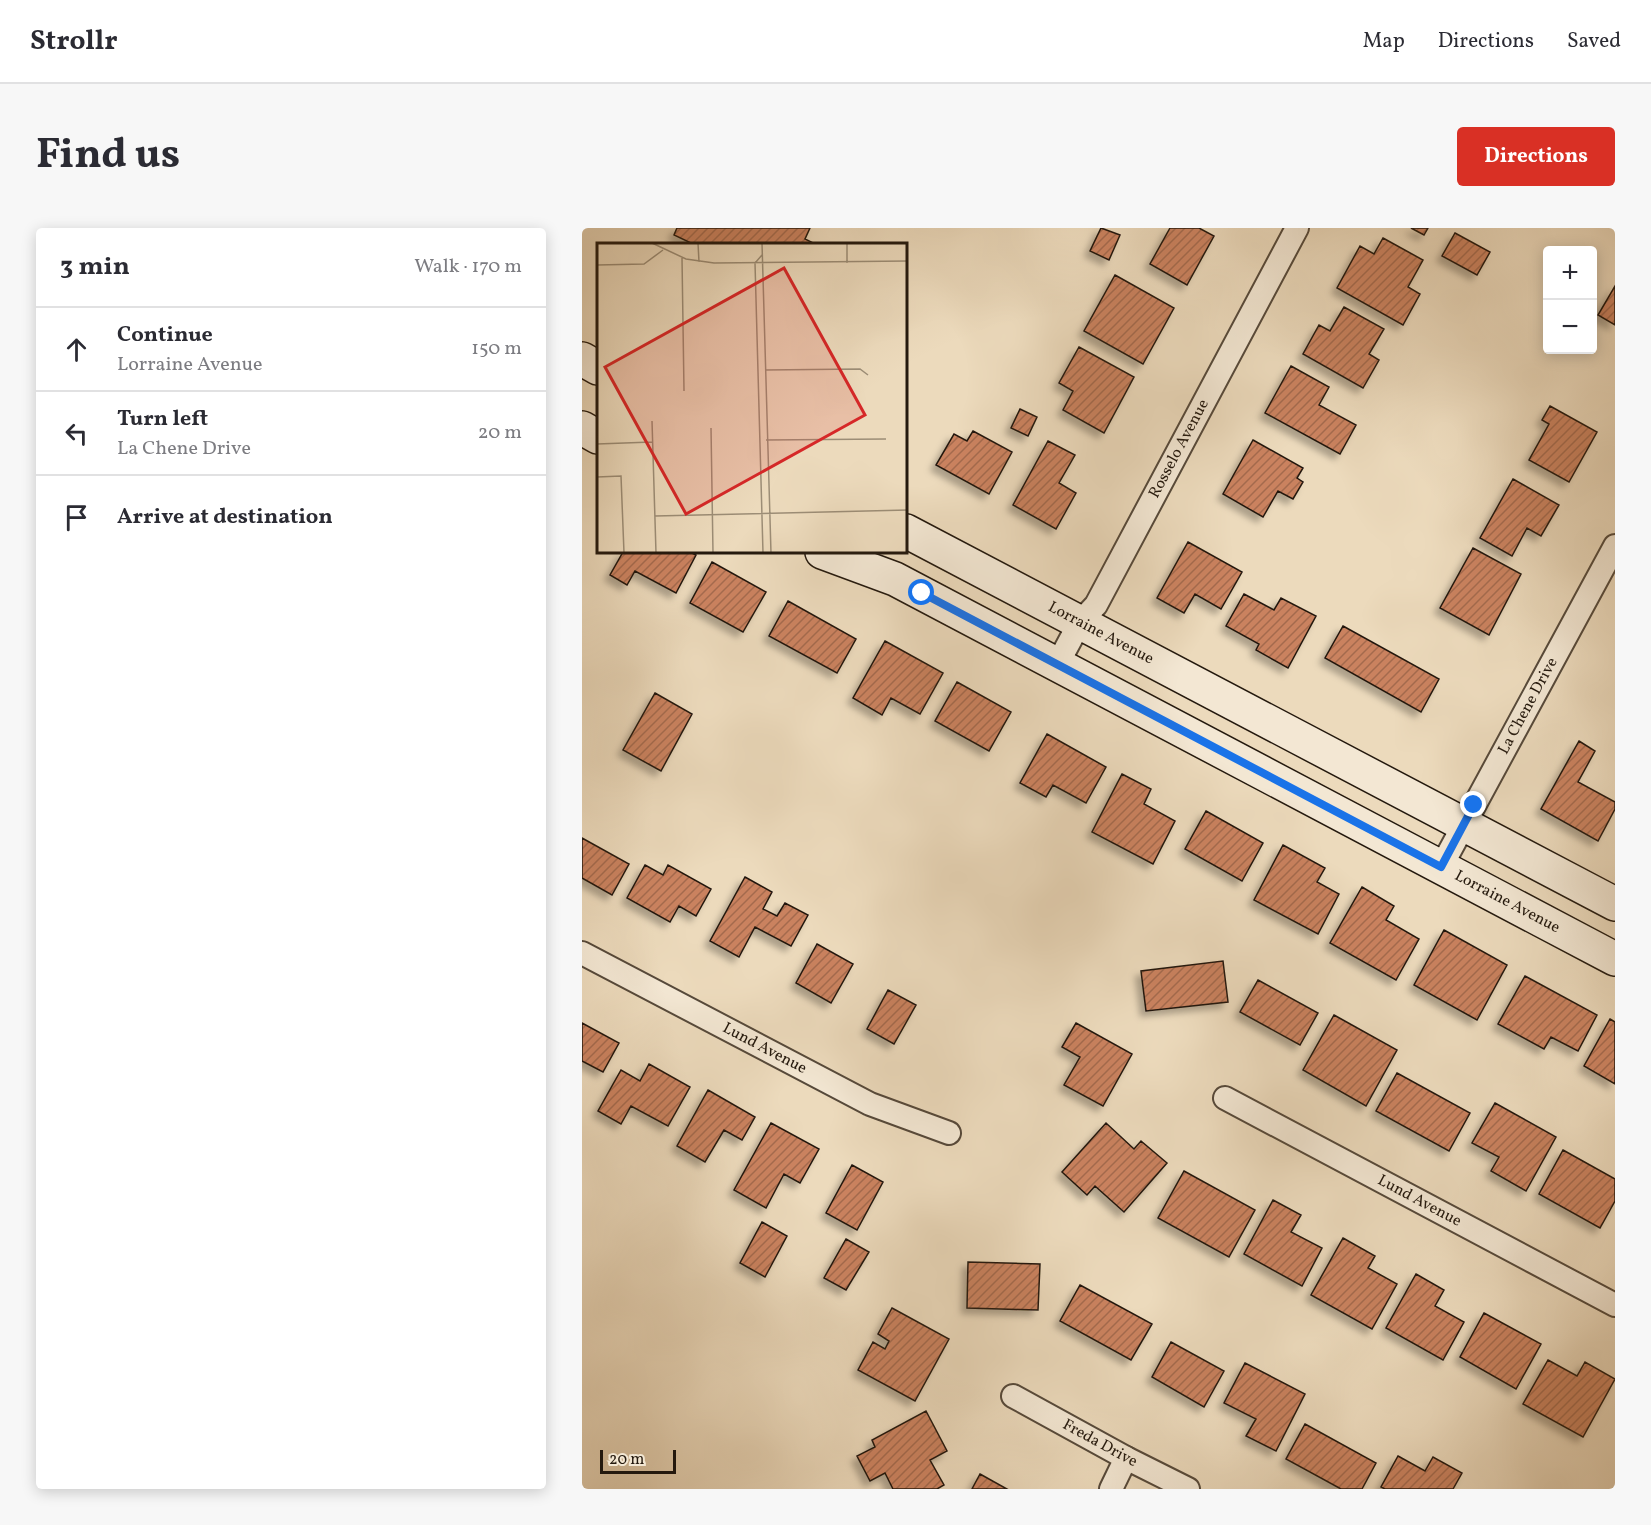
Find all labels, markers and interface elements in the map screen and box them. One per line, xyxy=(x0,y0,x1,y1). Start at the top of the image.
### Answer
text: Strollr xyxy=(30,22,118,61)
text: Map xyxy=(1363,27,1405,56)
text: Directions xyxy=(1438,27,1534,56)
text: Saved xyxy=(1567,27,1621,56)
text: Find us xyxy=(36,127,180,186)
button: Directions xyxy=(1457,127,1615,186)
inset map xyxy=(597,243,908,554)
map controls xyxy=(1543,246,1597,354)
button: + xyxy=(1543,246,1597,300)
text: 3 min xyxy=(60,249,130,285)
text: Walk · 170 m xyxy=(414,253,522,281)
button: − xyxy=(1543,300,1597,354)
text: Continue xyxy=(117,320,213,351)
icon: ahead xyxy=(60,333,93,366)
text: 150 m xyxy=(471,335,522,363)
text: Lorraine Avenue xyxy=(117,351,262,379)
street label: Rosselo Avenue xyxy=(1144,395,1215,502)
text: Turn left xyxy=(117,404,208,435)
icon: left xyxy=(60,417,93,450)
text: 20 m xyxy=(478,419,522,447)
text: La Chene Drive xyxy=(117,435,251,463)
icon: arrive xyxy=(60,501,93,534)
text: Arrive at destination xyxy=(117,502,333,533)
route start xyxy=(908,579,934,605)
street label: Lorraine Avenue xyxy=(1044,597,1157,670)
street label: La Chene Drive xyxy=(1493,654,1563,758)
route end xyxy=(1460,791,1486,817)
street label: Lorraine Avenue xyxy=(1451,865,1564,939)
street label: Lund Avenue xyxy=(719,1018,810,1080)
street label: Lund Avenue xyxy=(1373,1170,1465,1232)
street label: Freda Drive xyxy=(1058,1414,1141,1473)
scale bar xyxy=(600,1447,676,1474)
text: 20 m xyxy=(609,1449,644,1471)

